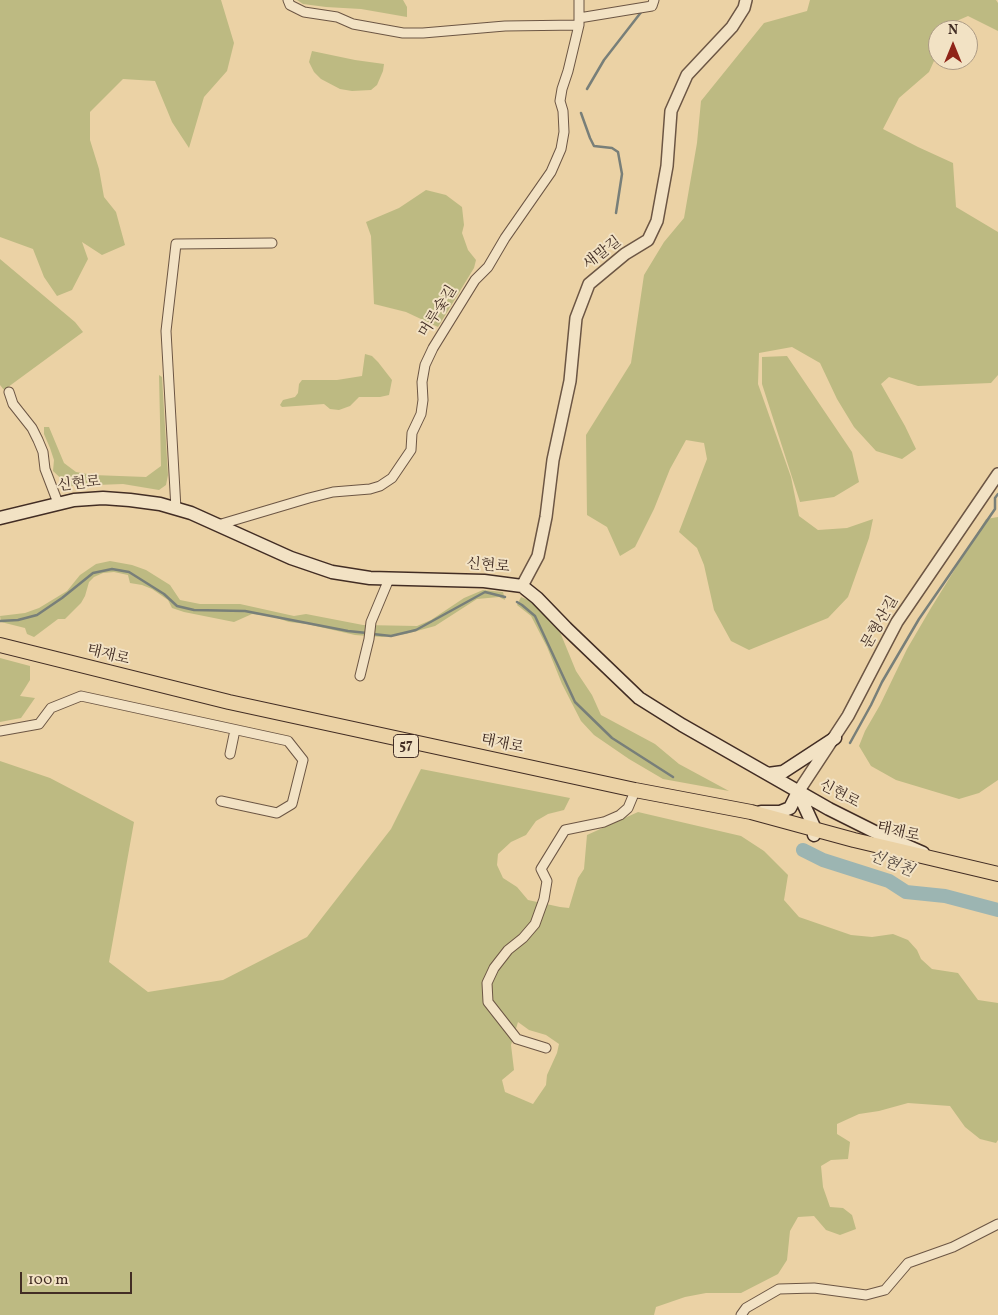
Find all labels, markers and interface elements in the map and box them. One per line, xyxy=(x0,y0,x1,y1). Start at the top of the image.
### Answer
north arrow xyxy=(928,20,978,70)
text: N xyxy=(948,21,958,40)
street label: 새말길 xyxy=(580,234,626,274)
street label: 머루숯길 xyxy=(416,283,462,341)
street label: 신현로 xyxy=(56,474,102,496)
street label: 신현로 xyxy=(466,556,510,578)
street label: 문형산길 xyxy=(859,593,903,653)
street label: 태재로 xyxy=(85,642,131,670)
street label: 태재로 xyxy=(479,732,525,758)
road number: 57 xyxy=(394,734,418,758)
street label: 신현로 xyxy=(816,777,862,813)
street label: 태재로 xyxy=(875,819,921,847)
water label: 신현천 xyxy=(866,847,916,883)
scale bar xyxy=(22,1262,135,1294)
text: 100 m xyxy=(28,1270,68,1291)

